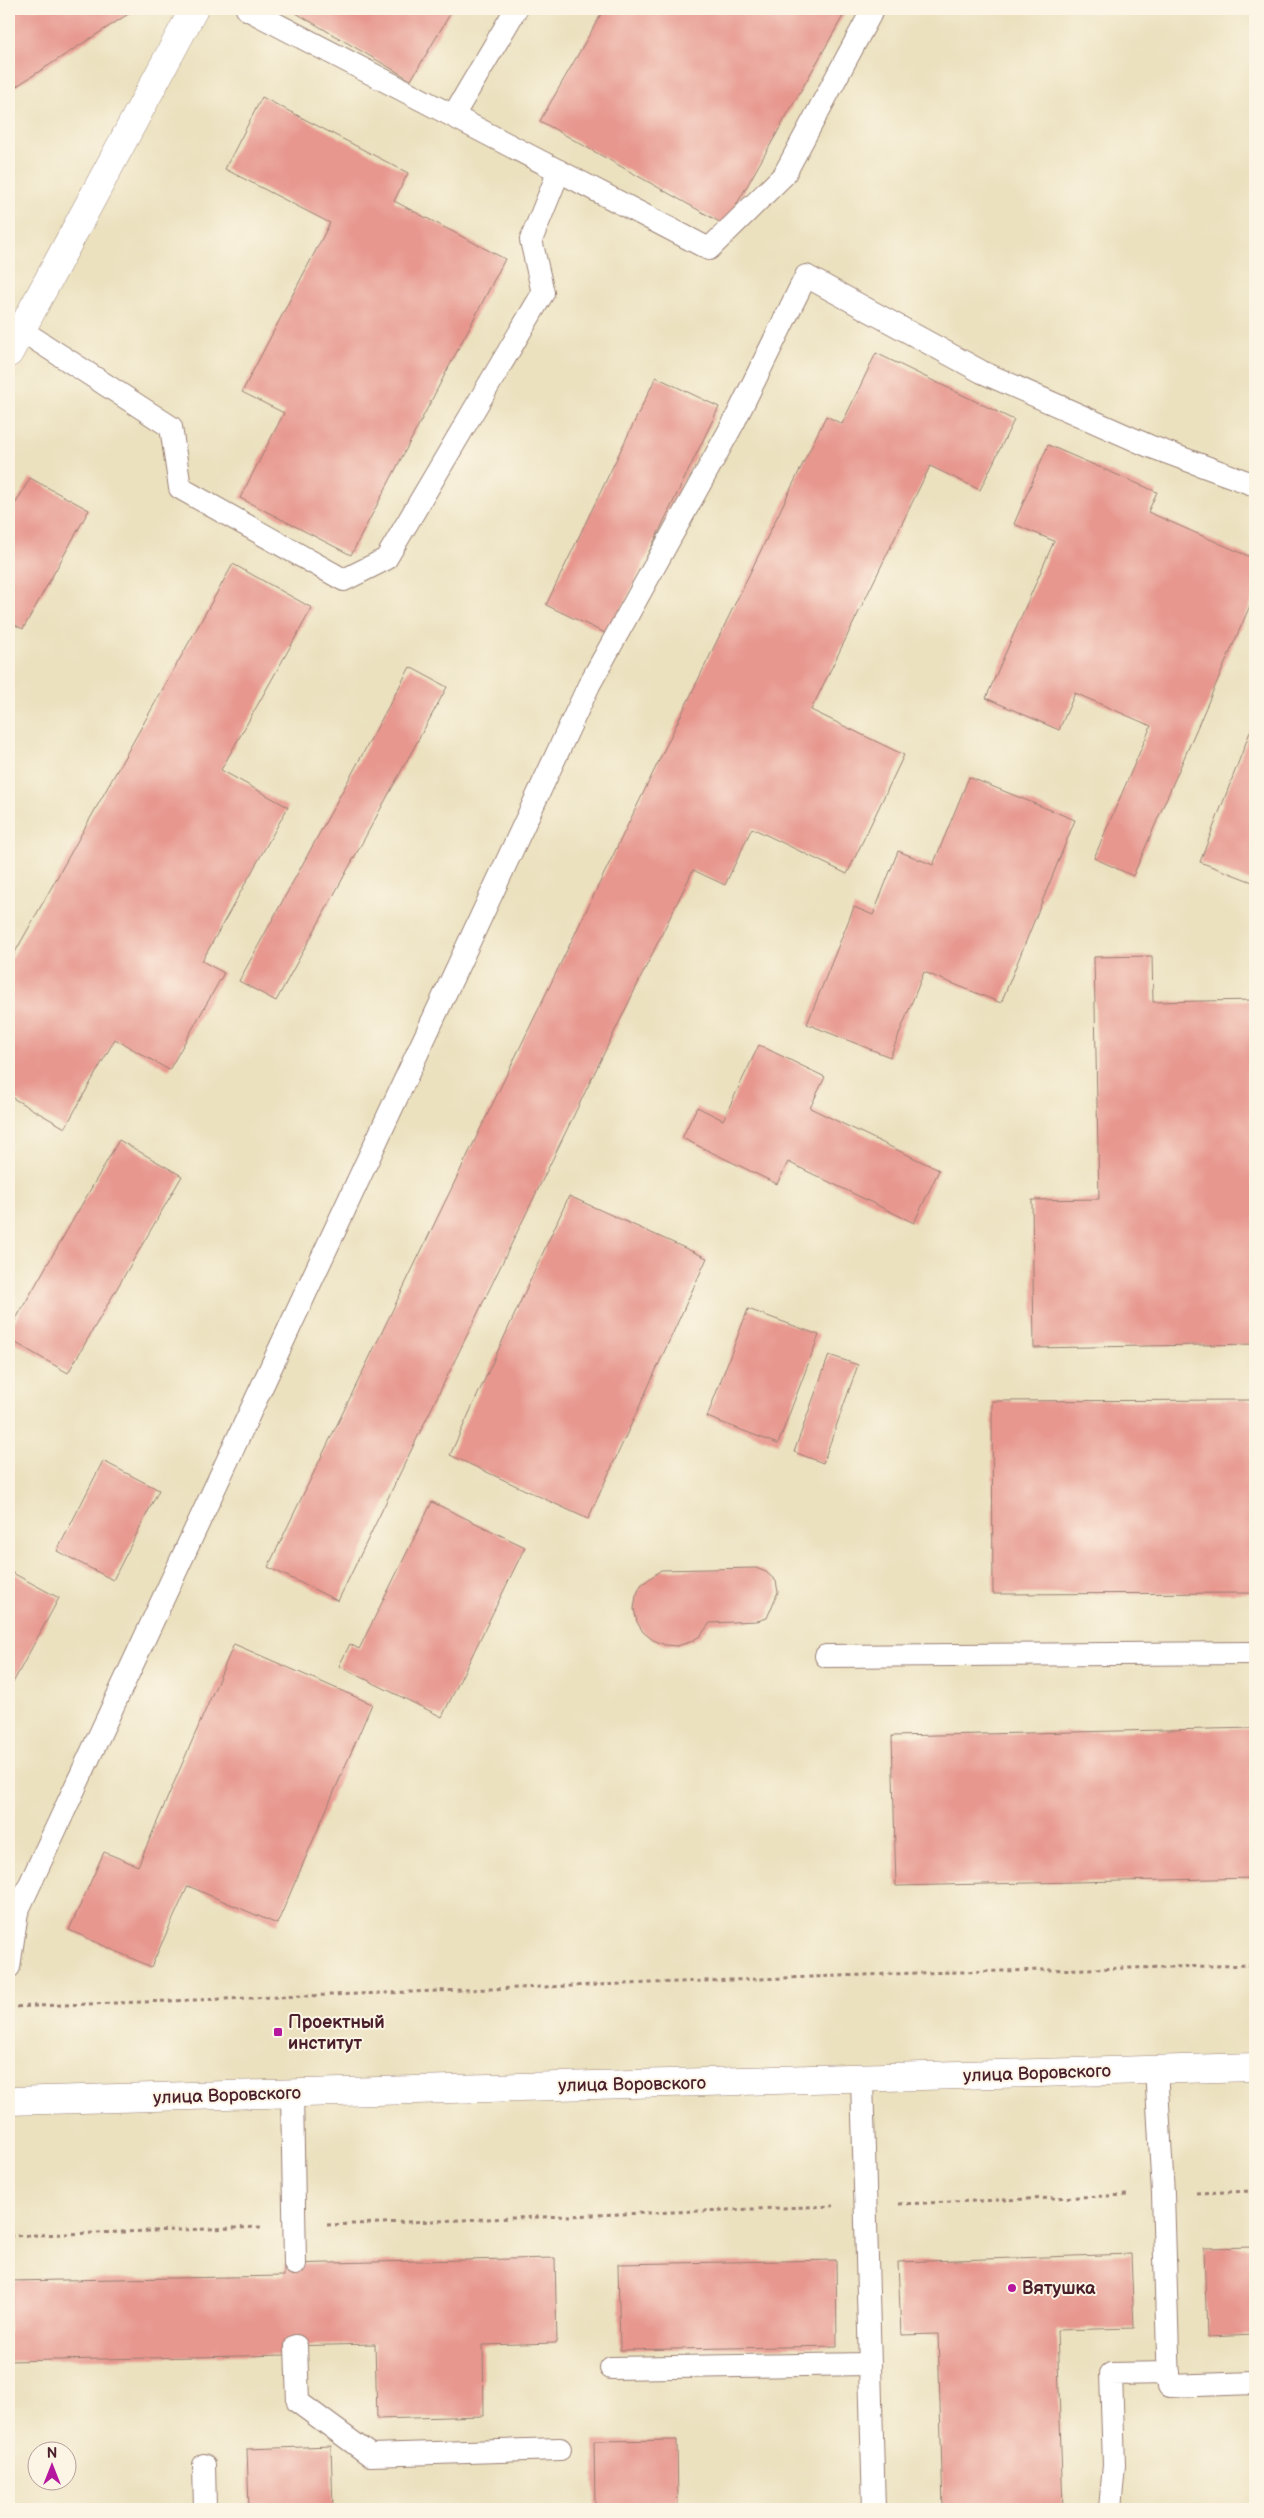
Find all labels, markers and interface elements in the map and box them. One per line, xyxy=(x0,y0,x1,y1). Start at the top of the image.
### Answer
place label: Проектный институт xyxy=(288,2012,385,2054)
marker: Проектный институт xyxy=(272,2026,284,2038)
street label: улица Воровского xyxy=(963,2060,1111,2087)
street label: улица Воровского xyxy=(558,2073,706,2096)
street label: улица Воровского xyxy=(153,2082,301,2109)
place label: Вятушка xyxy=(1022,2278,1096,2299)
marker: Вятушка xyxy=(1006,2282,1018,2294)
north arrow xyxy=(28,2440,78,2490)
text: N xyxy=(47,2445,57,2462)

